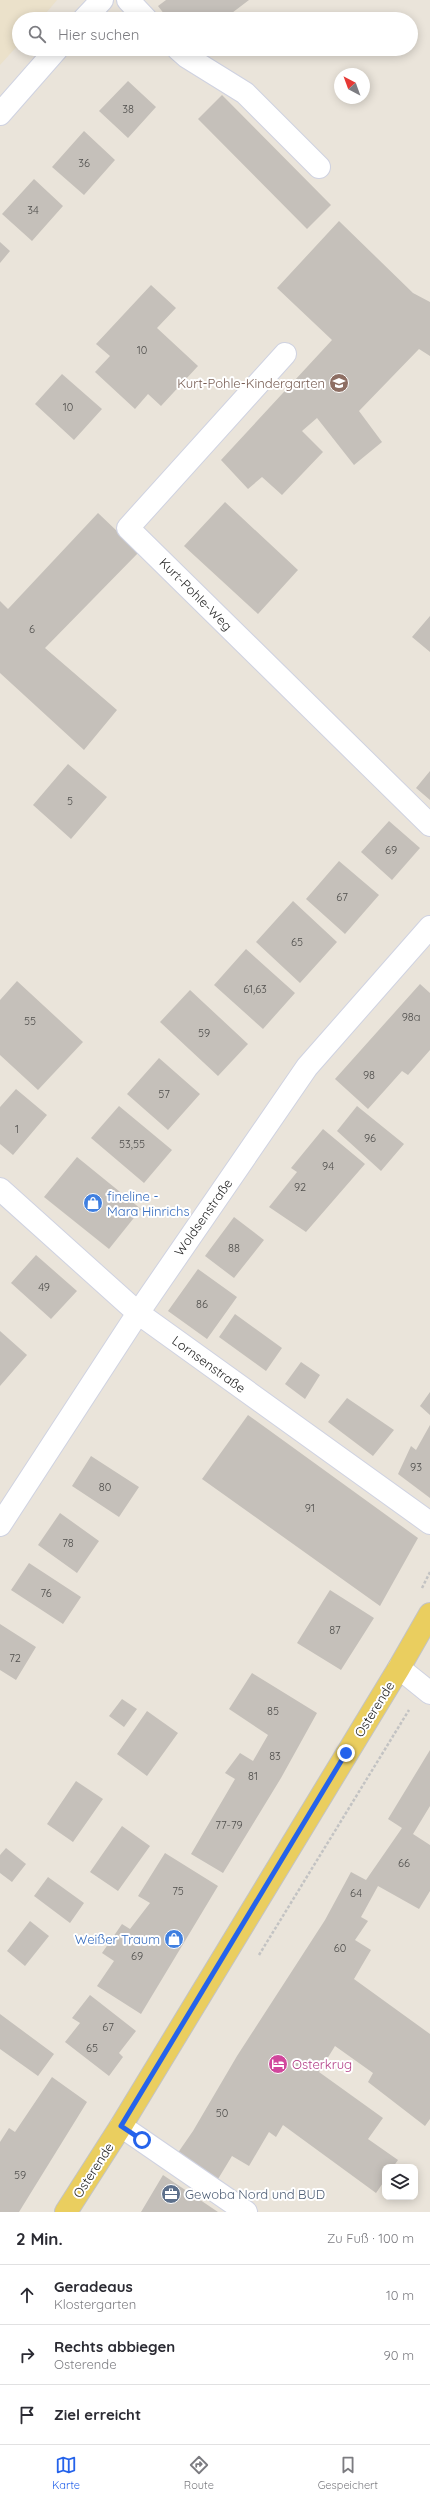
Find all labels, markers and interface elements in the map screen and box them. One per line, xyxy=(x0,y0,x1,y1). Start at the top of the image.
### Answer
search box xyxy=(12,12,418,56)
icon: search xyxy=(26,23,48,45)
text: Hier suchen xyxy=(58,25,139,44)
north arrow xyxy=(334,68,370,104)
house number: 38 xyxy=(122,102,134,116)
house number: 36 xyxy=(78,156,90,170)
house number: 34 xyxy=(27,203,39,217)
house number: 10 xyxy=(137,343,147,357)
school or university icon: Kurt-Pohle-Kindergarten xyxy=(328,372,350,394)
place label: Kurt-Pohle-Kindergarten xyxy=(177,375,325,391)
house number: 10 xyxy=(63,400,73,414)
street label: Kurt-Pohle-Weg xyxy=(156,554,236,634)
house number: 6 xyxy=(29,622,35,636)
house number: 5 xyxy=(67,794,73,808)
house number: 69 xyxy=(385,843,397,857)
house number: 67 xyxy=(336,890,348,904)
house number: 65 xyxy=(291,935,303,949)
house number: 61,63 xyxy=(243,982,267,996)
house number: 98a xyxy=(402,1010,420,1024)
house number: 55 xyxy=(24,1014,36,1028)
house number: 59 xyxy=(198,1026,210,1040)
house number: 98 xyxy=(363,1068,375,1082)
house number: 57 xyxy=(158,1087,170,1101)
house number: 1 xyxy=(15,1122,19,1136)
house number: 96 xyxy=(364,1131,376,1145)
house number: 53,55 xyxy=(119,1137,145,1151)
house number: 94 xyxy=(322,1159,334,1173)
street label: Woldsenstraße xyxy=(171,1175,235,1259)
house number: 92 xyxy=(294,1180,306,1194)
place label: fineline - Mara Hinrichs xyxy=(107,1188,190,1219)
shop icon: fineline - Mara Hinrichs xyxy=(82,1192,104,1214)
house number: 88 xyxy=(228,1241,240,1255)
house number: 49 xyxy=(38,1280,50,1294)
house number: 86 xyxy=(196,1297,208,1311)
street label: Lornsenstraße xyxy=(169,1332,249,1396)
house number: 93 xyxy=(410,1460,422,1474)
house number: 80 xyxy=(99,1480,111,1494)
house number: 91 xyxy=(305,1501,315,1515)
house number: 78 xyxy=(62,1536,74,1550)
house number: 76 xyxy=(40,1586,52,1600)
house number: 87 xyxy=(329,1623,341,1637)
house number: 72 xyxy=(9,1651,21,1665)
street label: Osterende xyxy=(351,1678,397,1740)
house number: 85 xyxy=(267,1704,279,1718)
route end xyxy=(337,1744,355,1762)
house number: 83 xyxy=(269,1749,281,1763)
house number: 81 xyxy=(248,1769,258,1783)
house number: 77-79 xyxy=(215,1818,243,1832)
house number: 66 xyxy=(398,1856,410,1870)
house number: 75 xyxy=(172,1884,184,1898)
house number: 64 xyxy=(350,1886,362,1900)
shop icon: Weißer Traum xyxy=(163,1928,185,1950)
place label: Weißer Traum xyxy=(75,1931,160,1947)
house number: 60 xyxy=(334,1941,346,1955)
house number: 69 xyxy=(131,1949,143,1963)
house number: 67 xyxy=(102,2020,114,2034)
house number: 65 xyxy=(86,2041,98,2055)
hotel icon: Osterkrug xyxy=(267,2053,289,2075)
place label: Osterkrug xyxy=(292,2056,352,2072)
house number: 50 xyxy=(216,2106,228,2120)
route start xyxy=(133,2131,151,2149)
street label: Osterende xyxy=(69,2139,117,2201)
map controls xyxy=(382,2164,418,2200)
button: layers xyxy=(382,2164,418,2200)
house number: 59 xyxy=(14,2168,26,2182)
office icon: Gewoba Nord und BUD xyxy=(160,2183,182,2205)
place label: Gewoba Nord und BUD xyxy=(185,2186,325,2202)
text: 2 Min. xyxy=(16,2228,63,2249)
text: Zu Fuß · 100 m xyxy=(327,2230,414,2246)
text: Geradeaus xyxy=(54,2277,133,2296)
icon: ahead xyxy=(16,2284,38,2306)
text: 10 m xyxy=(386,2287,414,2303)
text: Klostergarten xyxy=(54,2296,136,2312)
text: Rechts abbiegen xyxy=(54,2337,175,2356)
icon: right xyxy=(16,2344,38,2366)
text: 90 m xyxy=(384,2347,414,2363)
text: Osterende xyxy=(54,2356,117,2372)
icon: arrive xyxy=(16,2404,38,2426)
text: Ziel erreicht xyxy=(54,2405,141,2424)
tab: Karte xyxy=(52,2454,80,2492)
tab: Route xyxy=(184,2454,214,2492)
tab: Gespeichert xyxy=(318,2454,378,2492)

